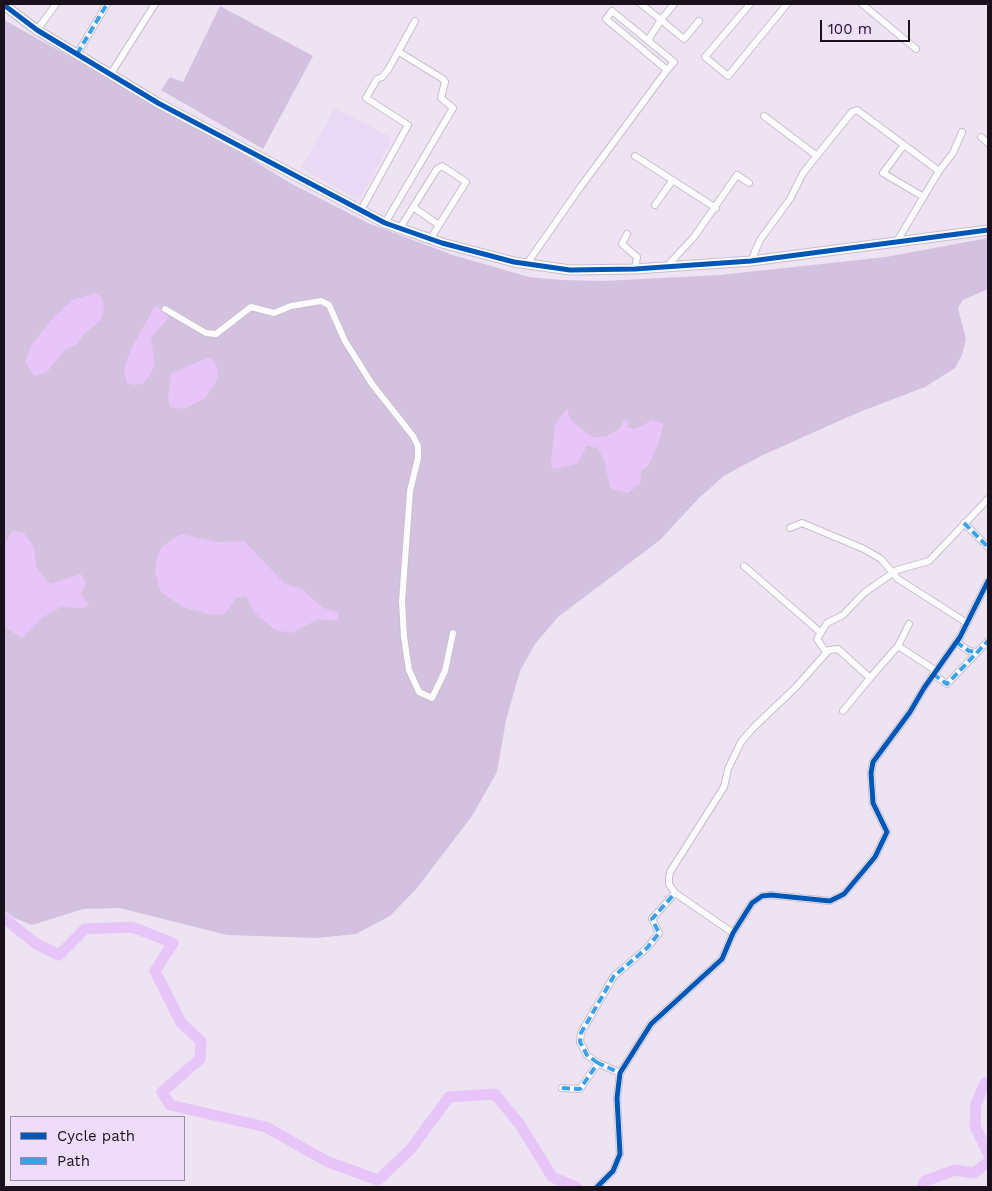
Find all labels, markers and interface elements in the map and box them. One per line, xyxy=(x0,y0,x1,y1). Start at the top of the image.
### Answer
scale bar xyxy=(822,10,912,42)
text: 100 m xyxy=(828,20,872,38)
legend xyxy=(10,1116,185,1181)
text: Cycle path xyxy=(57,1127,135,1145)
text: Path xyxy=(57,1152,90,1170)

